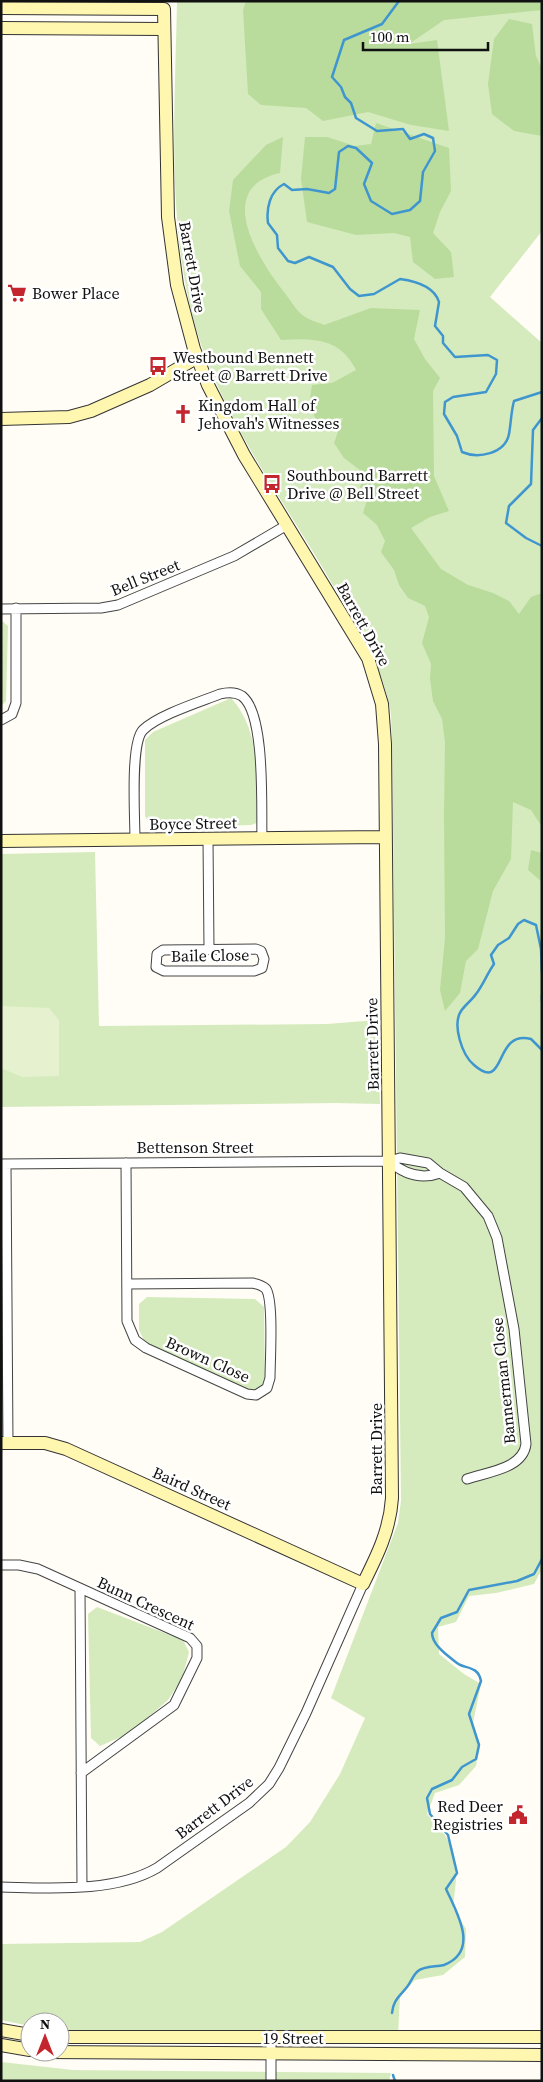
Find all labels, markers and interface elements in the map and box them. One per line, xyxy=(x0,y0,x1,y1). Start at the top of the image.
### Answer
scale bar xyxy=(363,20,488,52)
text: 100 m xyxy=(370,26,410,47)
street label: Barrett Drive xyxy=(174,220,212,314)
supermarket icon: Bower Place xyxy=(6,282,28,304)
place label: Bower Place xyxy=(32,282,120,304)
place label: Westbound Bennett Street @ Barrett Drive xyxy=(173,346,328,386)
bus stop icon: Westbound Bennett Street @ Barrett Drive xyxy=(147,355,169,377)
place label: Kingdom Hall of Jehovah's Witnesses xyxy=(197,394,339,434)
church icon: Kingdom Hall of Jehovah's Witnesses xyxy=(172,403,194,425)
place label: Southbound Barrett Drive @ Bell Street xyxy=(287,464,429,504)
bus stop icon: Southbound Barrett Drive @ Bell Street xyxy=(261,473,283,495)
street label: Bell Street xyxy=(107,553,184,601)
street label: Barrett Drive xyxy=(332,578,396,670)
street label: Boyce Street xyxy=(149,811,238,835)
street label: Baile Close xyxy=(171,943,249,967)
street label: Barrett Drive xyxy=(360,998,384,1090)
street label: Bettenson Street xyxy=(136,1136,254,1158)
street label: Bannerman Close xyxy=(485,1317,521,1445)
street label: Brown Close xyxy=(162,1331,254,1387)
street label: Barrett Drive xyxy=(365,1403,387,1495)
street label: Baird Street xyxy=(149,1461,235,1515)
street label: Bunn Crescent xyxy=(94,1571,199,1635)
street label: Barrett Drive xyxy=(170,1770,258,1844)
place label: Red Deer Registries xyxy=(433,1795,503,1835)
public building icon: Red Deer Registries xyxy=(507,1804,529,1826)
north arrow xyxy=(20,2012,70,2062)
text: N xyxy=(40,2014,50,2034)
street label: 19 Street xyxy=(262,2027,324,2049)

